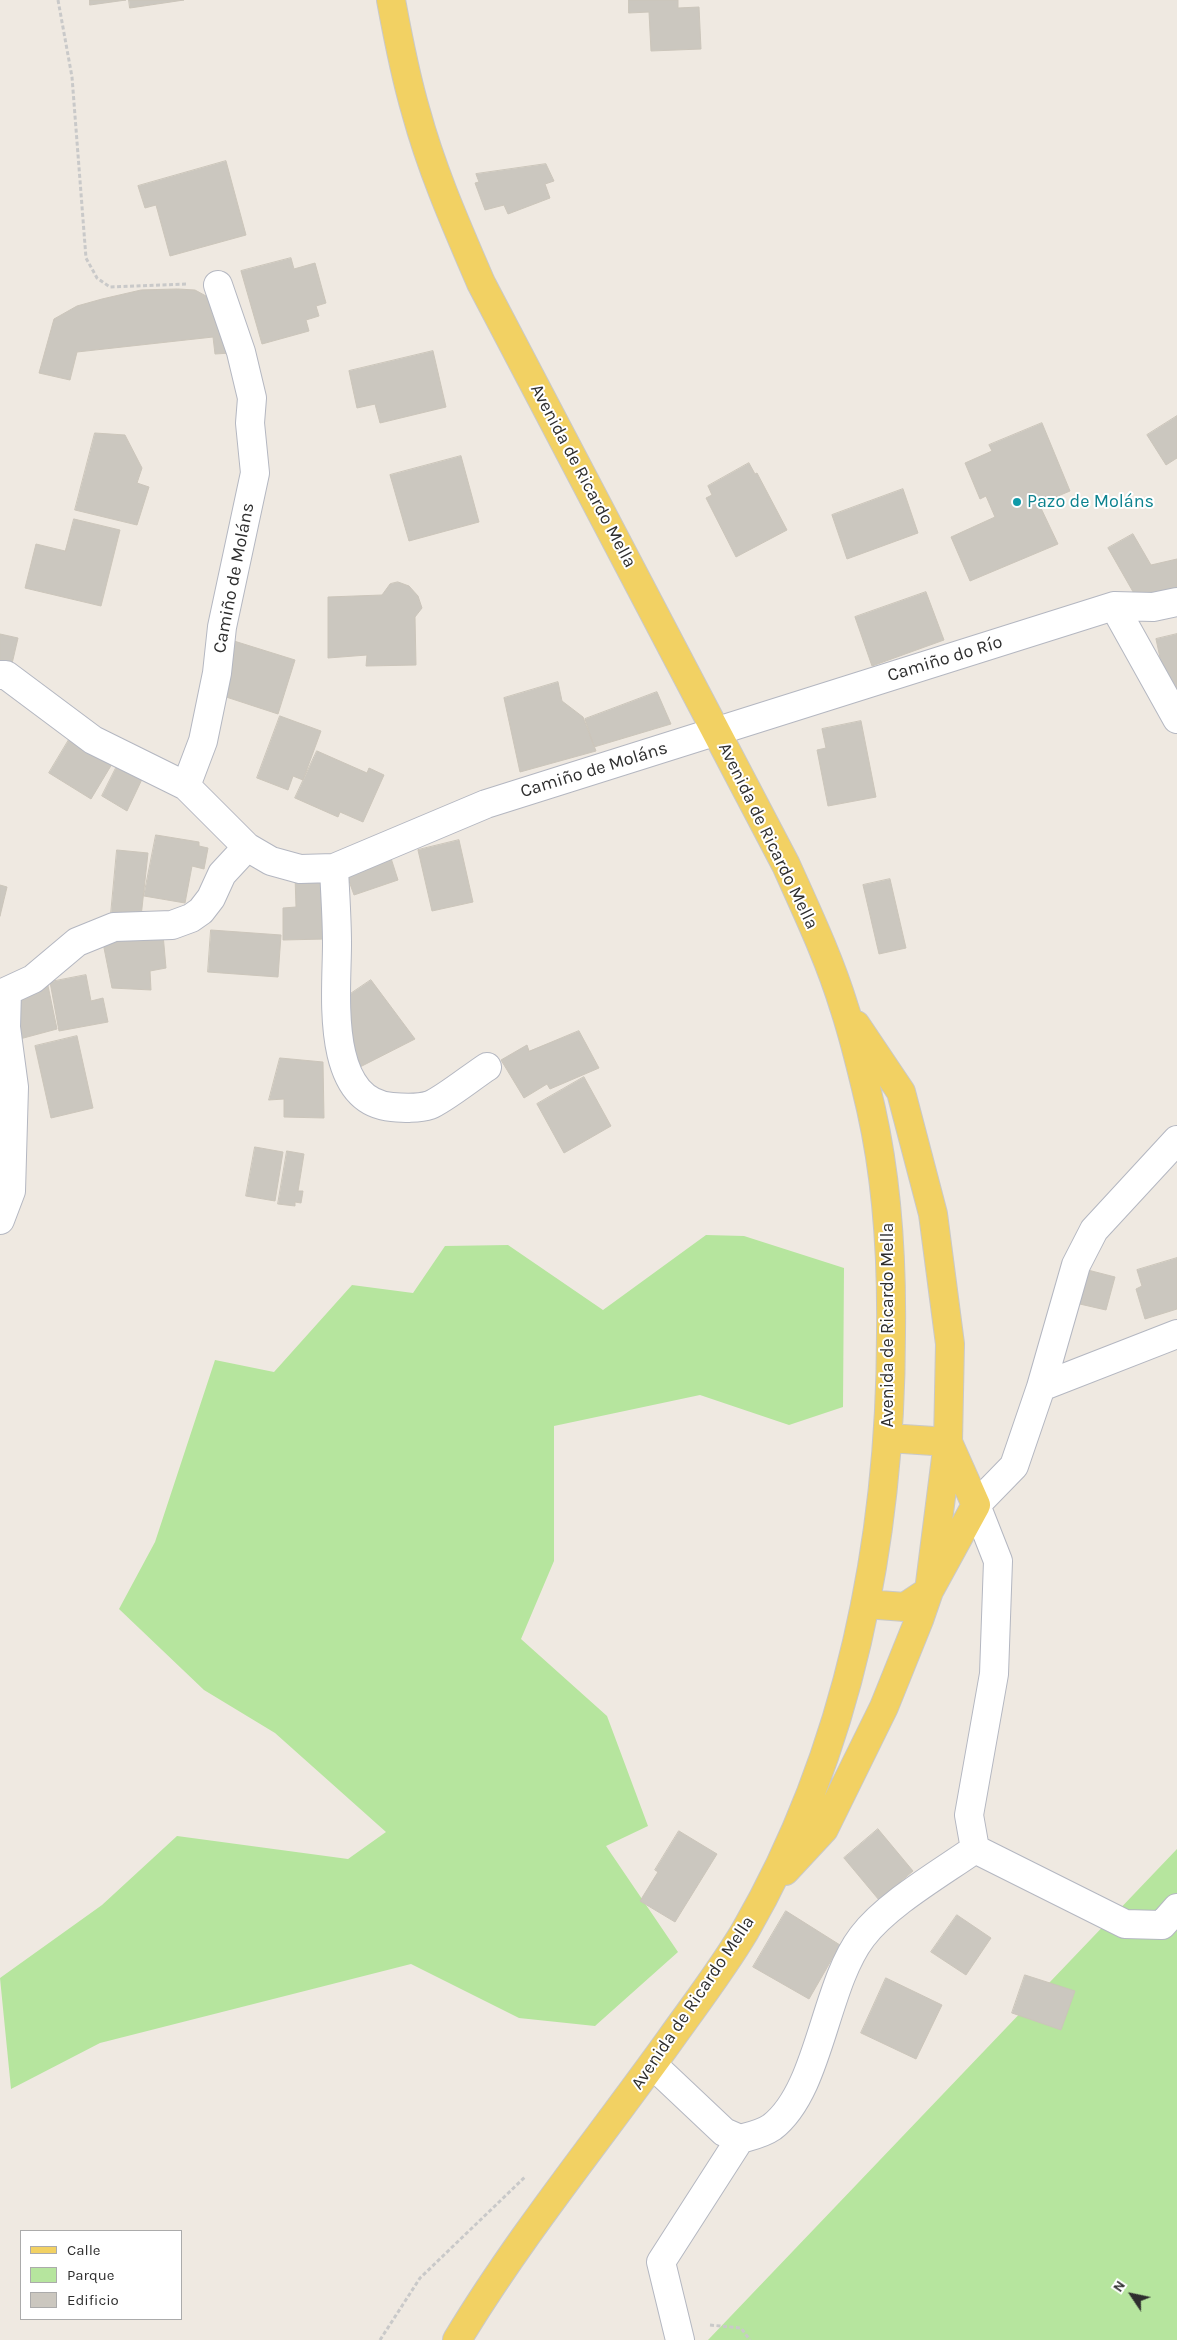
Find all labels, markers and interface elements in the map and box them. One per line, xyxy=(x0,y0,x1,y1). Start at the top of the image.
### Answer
street label: Avenida de Ricardo Mella xyxy=(525,380,641,572)
place label: Pazo de Moláns xyxy=(1027,491,1154,513)
marker: Pazo de Moláns xyxy=(1011,496,1023,508)
street label: Camiño de Moláns xyxy=(209,501,259,655)
street label: Camiño do Río xyxy=(885,631,1005,687)
street label: Camiño de Moláns xyxy=(518,737,670,803)
street label: Avenida de Ricardo Mella xyxy=(713,739,823,933)
street label: Avenida de Ricardo Mella xyxy=(877,1223,899,1427)
street label: Avenida de Ricardo Mella xyxy=(627,1912,759,2094)
legend xyxy=(20,2230,182,2320)
text: Calle xyxy=(67,2241,101,2259)
text: Parque xyxy=(67,2266,115,2284)
north arrow xyxy=(1107,2270,1157,2320)
text: N xyxy=(1109,2277,1129,2295)
text: Edificio xyxy=(67,2291,119,2309)

